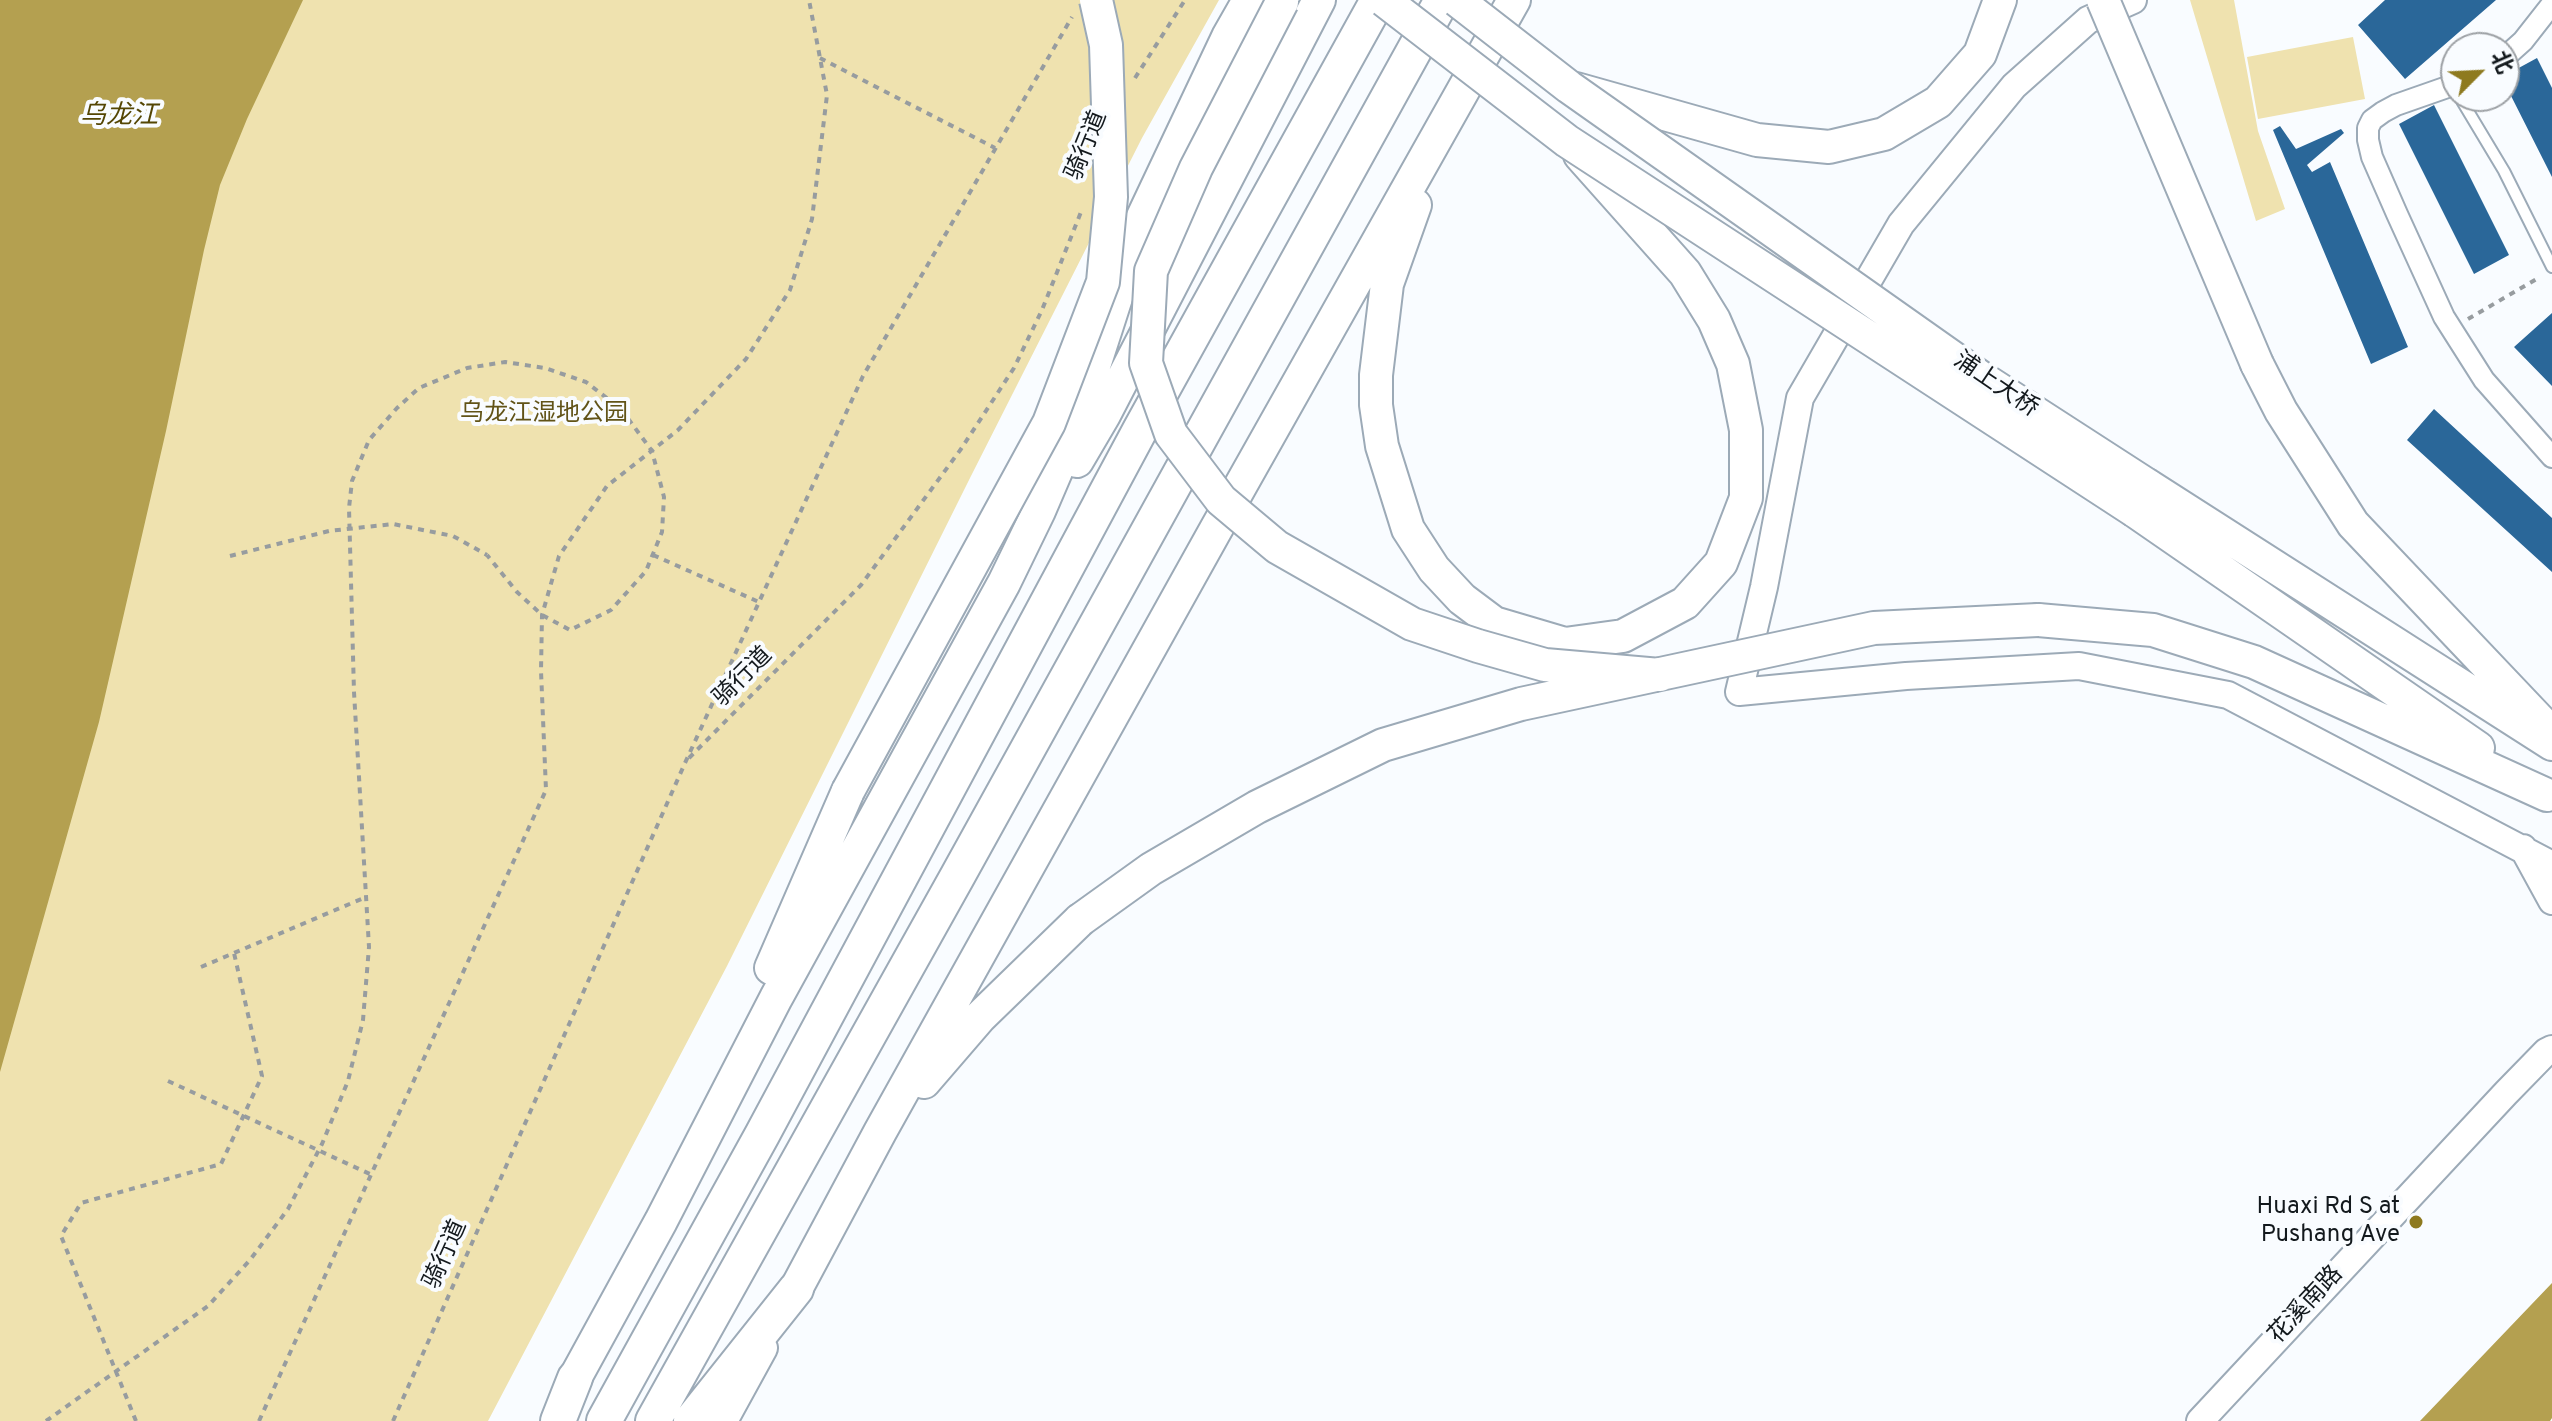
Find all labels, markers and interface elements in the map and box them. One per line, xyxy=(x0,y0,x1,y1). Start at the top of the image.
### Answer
north arrow xyxy=(2440,32,2520,112)
text: 北 xyxy=(2484,47,2517,78)
water label: 乌龙江 xyxy=(80,102,158,134)
street label: 骑行道 xyxy=(1061,107,1115,185)
street label: 浦上大桥 xyxy=(1947,347,2043,425)
park label: 乌龙江湿地公园 xyxy=(460,401,628,429)
street label: 骑行道 xyxy=(708,642,780,714)
place label: Huaxi Rd S at Pushang Ave xyxy=(2257,1194,2400,1250)
marker: Huaxi Rd S at Pushang Ave xyxy=(2407,1213,2425,1231)
street label: 骑行道 xyxy=(419,1216,475,1294)
street label: 花溪南路 xyxy=(2264,1261,2350,1351)

